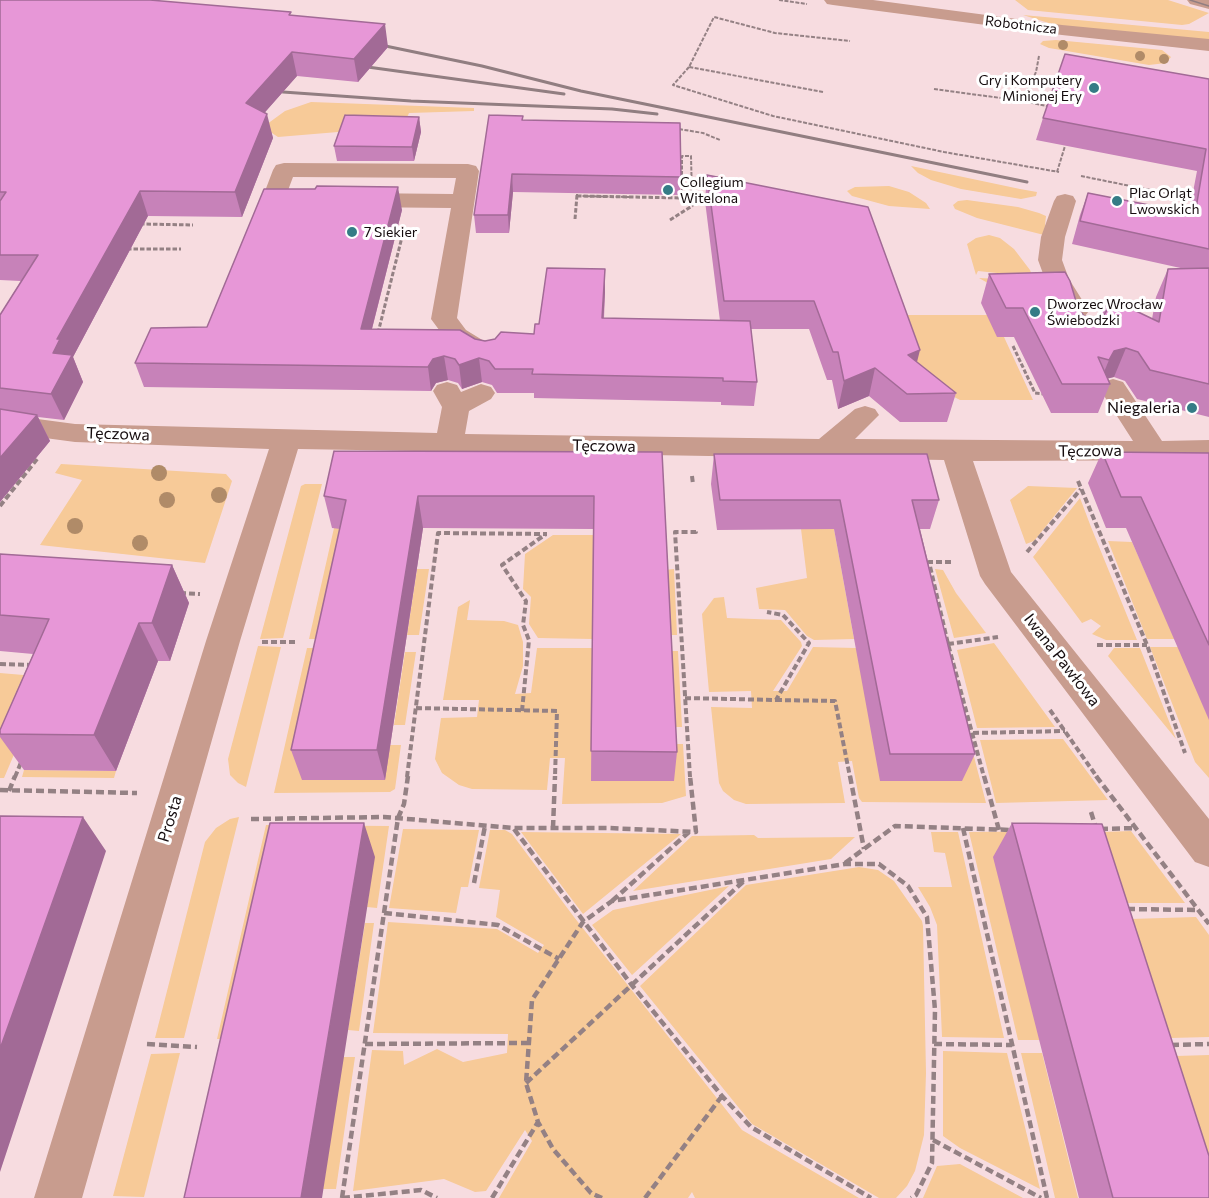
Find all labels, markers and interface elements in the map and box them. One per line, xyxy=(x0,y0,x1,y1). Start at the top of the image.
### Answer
street label: Robotnicza xyxy=(984,12,1058,38)
place label: Gry i Komputery Minionej Ery xyxy=(979,72,1082,104)
marker: Gry i Komputery Minionej Ery xyxy=(1087,81,1101,95)
place label: Collegium Witelona xyxy=(680,174,744,206)
marker: Collegium Witelona xyxy=(661,183,675,197)
place label: Plac Orląt Lwowskich xyxy=(1129,185,1199,218)
marker: Plac Orląt Lwowskich xyxy=(1110,194,1124,208)
place label: 7 Siekier xyxy=(364,224,417,240)
marker: 7 Siekier xyxy=(345,225,359,239)
place label: Dworzec Wrocław Świebodzki xyxy=(1047,296,1163,328)
marker: Dworzec Wrocław Świebodzki xyxy=(1028,305,1042,319)
place label: Niegaleria xyxy=(1107,398,1180,418)
marker: Niegaleria xyxy=(1185,401,1199,415)
street label: Tęczowa xyxy=(86,423,150,445)
street label: Tęczowa xyxy=(572,436,636,456)
street label: Tęczowa xyxy=(1058,441,1122,461)
street label: Iwana Pawłowa xyxy=(1020,610,1104,710)
street label: Prosta xyxy=(154,793,186,845)

